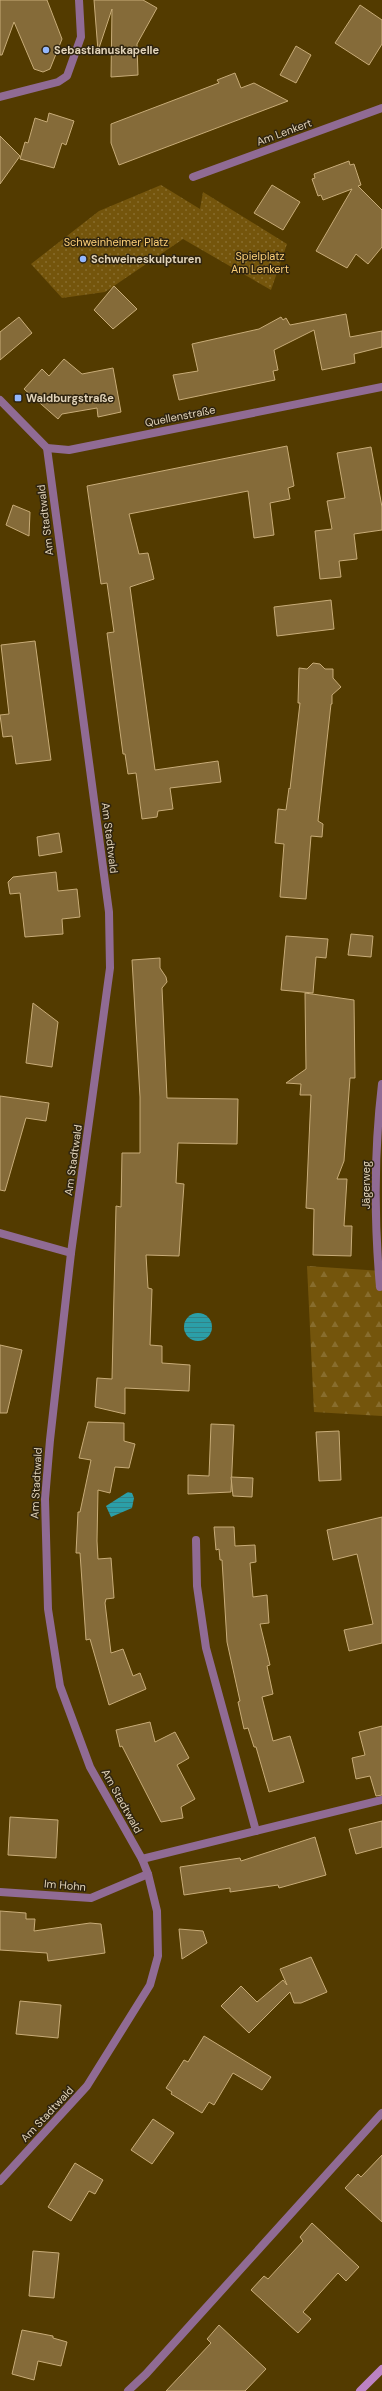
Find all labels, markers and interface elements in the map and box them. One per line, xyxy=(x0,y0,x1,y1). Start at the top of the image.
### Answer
place label: Sebastianuskapelle xyxy=(54,43,160,57)
marker: Sebastianuskapelle xyxy=(41,45,51,55)
street label: Am Lenkert xyxy=(254,116,314,148)
park label: Schweinheimer Platz xyxy=(64,235,168,249)
park label: Spielplatz Am Lenkert xyxy=(231,249,289,276)
place label: Schweineskulpturen xyxy=(91,252,201,266)
marker: Schweineskulpturen xyxy=(78,254,88,264)
place label: Waldburgstraße xyxy=(26,391,114,405)
marker: Waldburgstraße xyxy=(13,393,23,403)
street label: Quellenstraße xyxy=(144,402,216,430)
street label: Am Stadtwald xyxy=(34,484,56,556)
street label: Am Stadtwald xyxy=(99,802,121,874)
street label: Am Stadtwald xyxy=(61,1124,85,1196)
street label: Jägerweg xyxy=(359,1161,373,1209)
street label: Am Stadtwald xyxy=(27,1447,45,1519)
street label: Am Stadtwald xyxy=(99,1766,145,1836)
street label: Im Hohn xyxy=(43,1876,87,1894)
street label: Am Stadtwald xyxy=(18,2083,77,2145)

